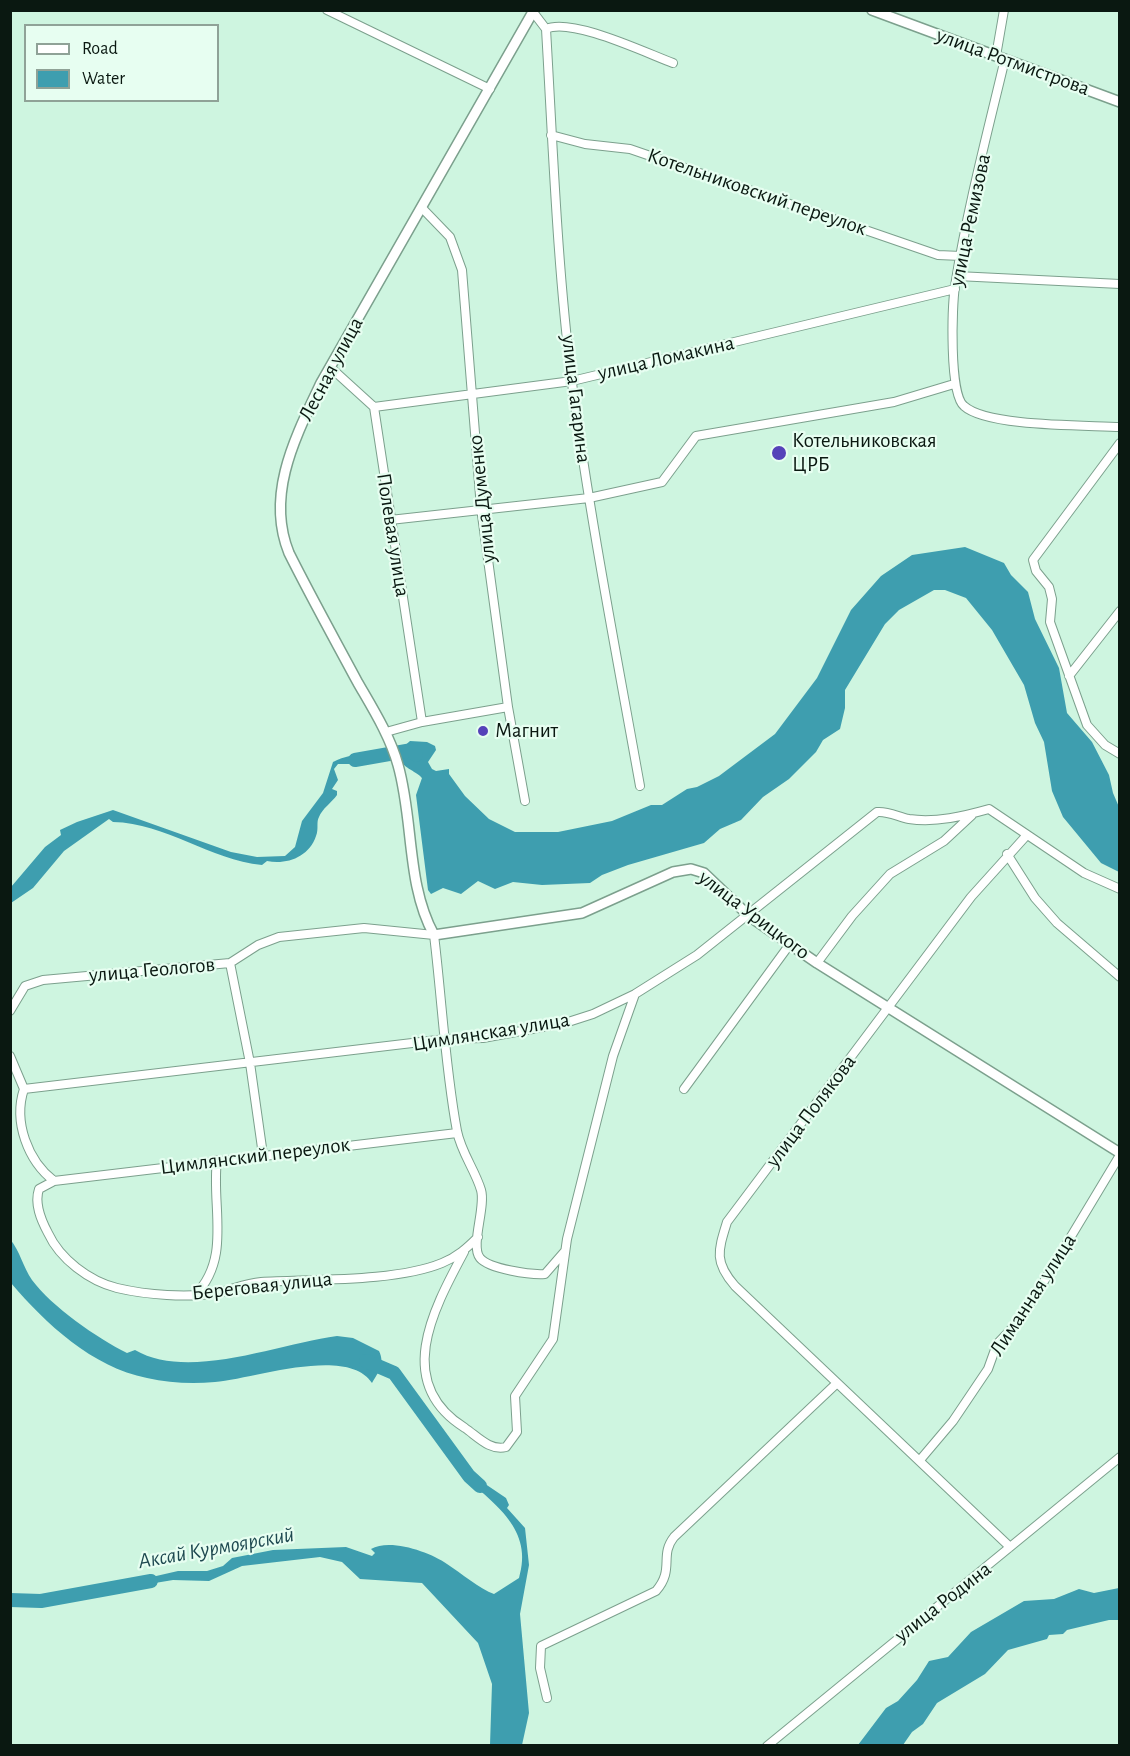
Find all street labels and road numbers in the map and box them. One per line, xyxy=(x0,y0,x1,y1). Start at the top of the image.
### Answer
street label: улица Ротмистрова xyxy=(933,23,1093,101)
street label: Котельниковский переулок xyxy=(644,143,870,241)
street label: улица Ремизова xyxy=(944,151,996,289)
street label: Лесная улица xyxy=(293,313,369,425)
street label: улица Ломакина xyxy=(595,330,737,386)
street label: улица Гагарина xyxy=(556,333,596,465)
street label: улица Думенко xyxy=(463,434,501,564)
street label: Полевая улица xyxy=(371,471,415,599)
street label: улица Урицкого xyxy=(693,865,815,965)
street label: улица Геологов xyxy=(88,952,216,988)
street label: Цимлянская улица xyxy=(411,1007,571,1057)
street label: улица Полякова xyxy=(760,1050,862,1172)
street label: Цимлянский переулок xyxy=(159,1132,351,1180)
street label: Лиманная улица xyxy=(984,1229,1082,1361)
street label: Береговая улица xyxy=(191,1266,333,1306)
street label: улица Родина xyxy=(890,1556,996,1648)

